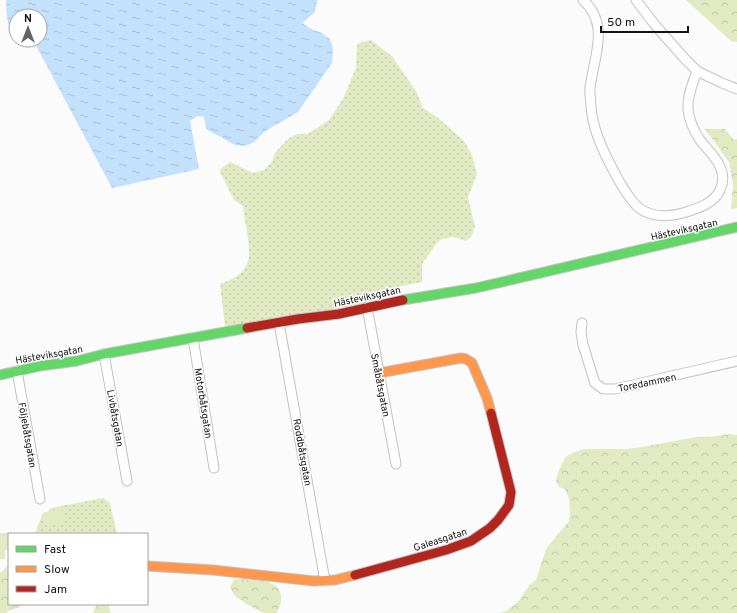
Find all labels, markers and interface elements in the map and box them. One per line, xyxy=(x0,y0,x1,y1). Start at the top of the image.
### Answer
north arrow xyxy=(8,8,48,48)
scale bar xyxy=(601,8,688,34)
text: N xyxy=(24,12,32,26)
text: 50 m xyxy=(607,15,635,31)
street label: Hästeviksgatan xyxy=(650,216,719,244)
street label: Hästeviksgatan xyxy=(333,284,402,311)
street label: Hästeviksgatan xyxy=(15,343,84,368)
street label: Småbåtsgatan xyxy=(367,352,392,418)
street label: Motorbåtsgatan xyxy=(191,367,215,439)
street label: Toredammen xyxy=(617,371,678,396)
street label: Livbåtsgatan xyxy=(103,389,126,448)
street label: Följebåtsgatan xyxy=(14,401,39,469)
street label: Roddbåtsgatan xyxy=(289,418,314,487)
street label: Galeasgatan xyxy=(412,526,469,555)
legend xyxy=(8,533,148,605)
text: Fast xyxy=(44,542,66,558)
text: Slow xyxy=(44,562,70,578)
text: Jam xyxy=(44,582,67,598)

